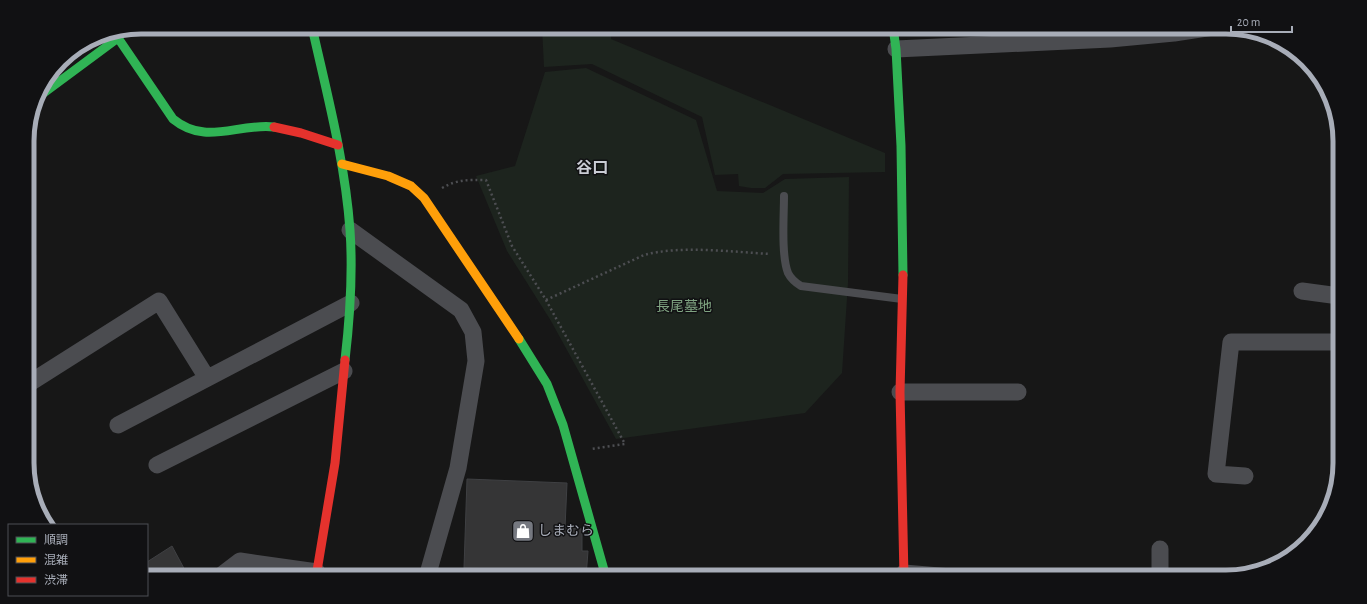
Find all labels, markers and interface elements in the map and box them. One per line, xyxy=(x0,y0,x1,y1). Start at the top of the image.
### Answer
scale bar xyxy=(1231,8,1292,34)
text: 20 m xyxy=(1237,16,1260,28)
district label: 谷口 xyxy=(576,159,608,176)
park label: 長尾墓地 xyxy=(656,299,712,314)
shop icon: しまむら xyxy=(510,518,536,544)
place label: しまむら xyxy=(538,523,594,538)
legend xyxy=(8,524,148,596)
text: 順調 xyxy=(44,534,68,546)
text: 混雑 xyxy=(44,553,68,566)
text: 渋滞 xyxy=(44,574,68,586)

